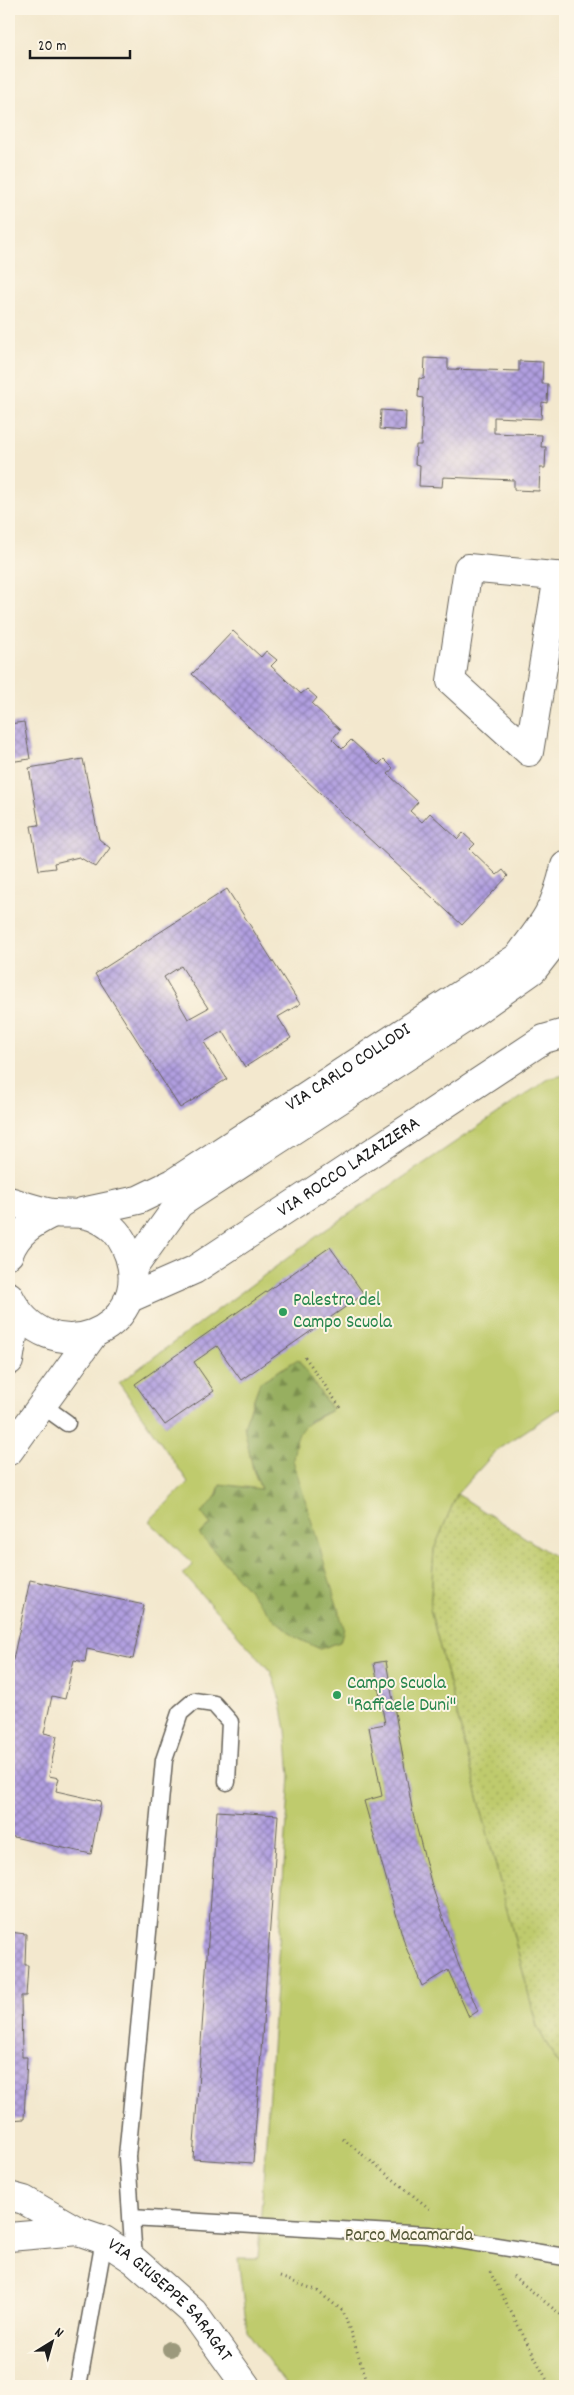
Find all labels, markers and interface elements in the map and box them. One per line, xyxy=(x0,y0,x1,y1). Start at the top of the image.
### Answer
scale bar xyxy=(30,28,130,60)
text: 20 m xyxy=(38,36,66,58)
street label: VIA CARLO COLLODI xyxy=(281,1017,416,1119)
street label: VIA ROCCO LAZAZZERA xyxy=(272,1111,426,1225)
place label: Palestra del Campo Scuola xyxy=(293,1288,393,1337)
marker: Palestra del Campo Scuola xyxy=(277,1306,289,1318)
place label: Campo Scuola "Raffaele Duni" xyxy=(347,1671,456,1720)
marker: Campo Scuola "Raffaele Duni" xyxy=(331,1689,343,1701)
park label: Parco Macamarda xyxy=(345,2223,474,2250)
street label: VIA GIUSEPPE SARAGAT xyxy=(101,2232,238,2368)
north arrow xyxy=(28,2318,78,2368)
text: N xyxy=(50,2323,67,2343)

